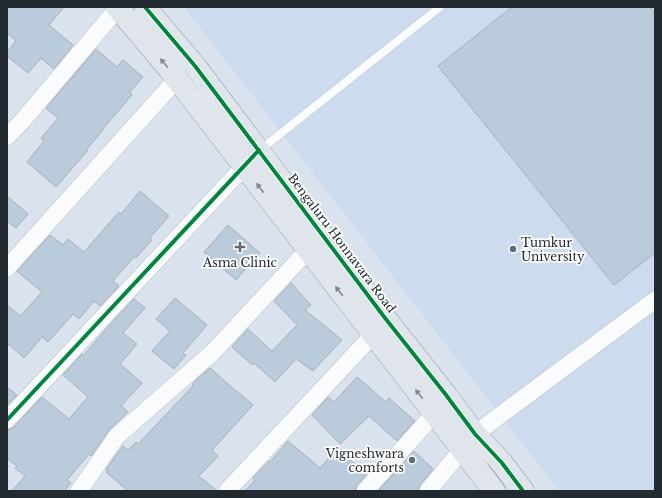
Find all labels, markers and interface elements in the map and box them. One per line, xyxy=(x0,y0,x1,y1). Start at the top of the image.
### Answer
one-way arrow xyxy=(159,57,168,68)
street label: Bengaluru Honnavara Road xyxy=(285,170,399,316)
one-way arrow xyxy=(256,182,264,193)
place label: Tumkur University xyxy=(521,235,585,264)
marker: Asma Clinic xyxy=(234,241,246,253)
marker: Tumkur University xyxy=(508,244,518,254)
place label: Asma Clinic xyxy=(202,255,278,270)
one-way arrow xyxy=(335,285,344,296)
one-way arrow xyxy=(415,388,423,399)
place label: Vigneshwara comforts xyxy=(325,446,404,475)
marker: Vigneshwara comforts xyxy=(407,455,417,465)

